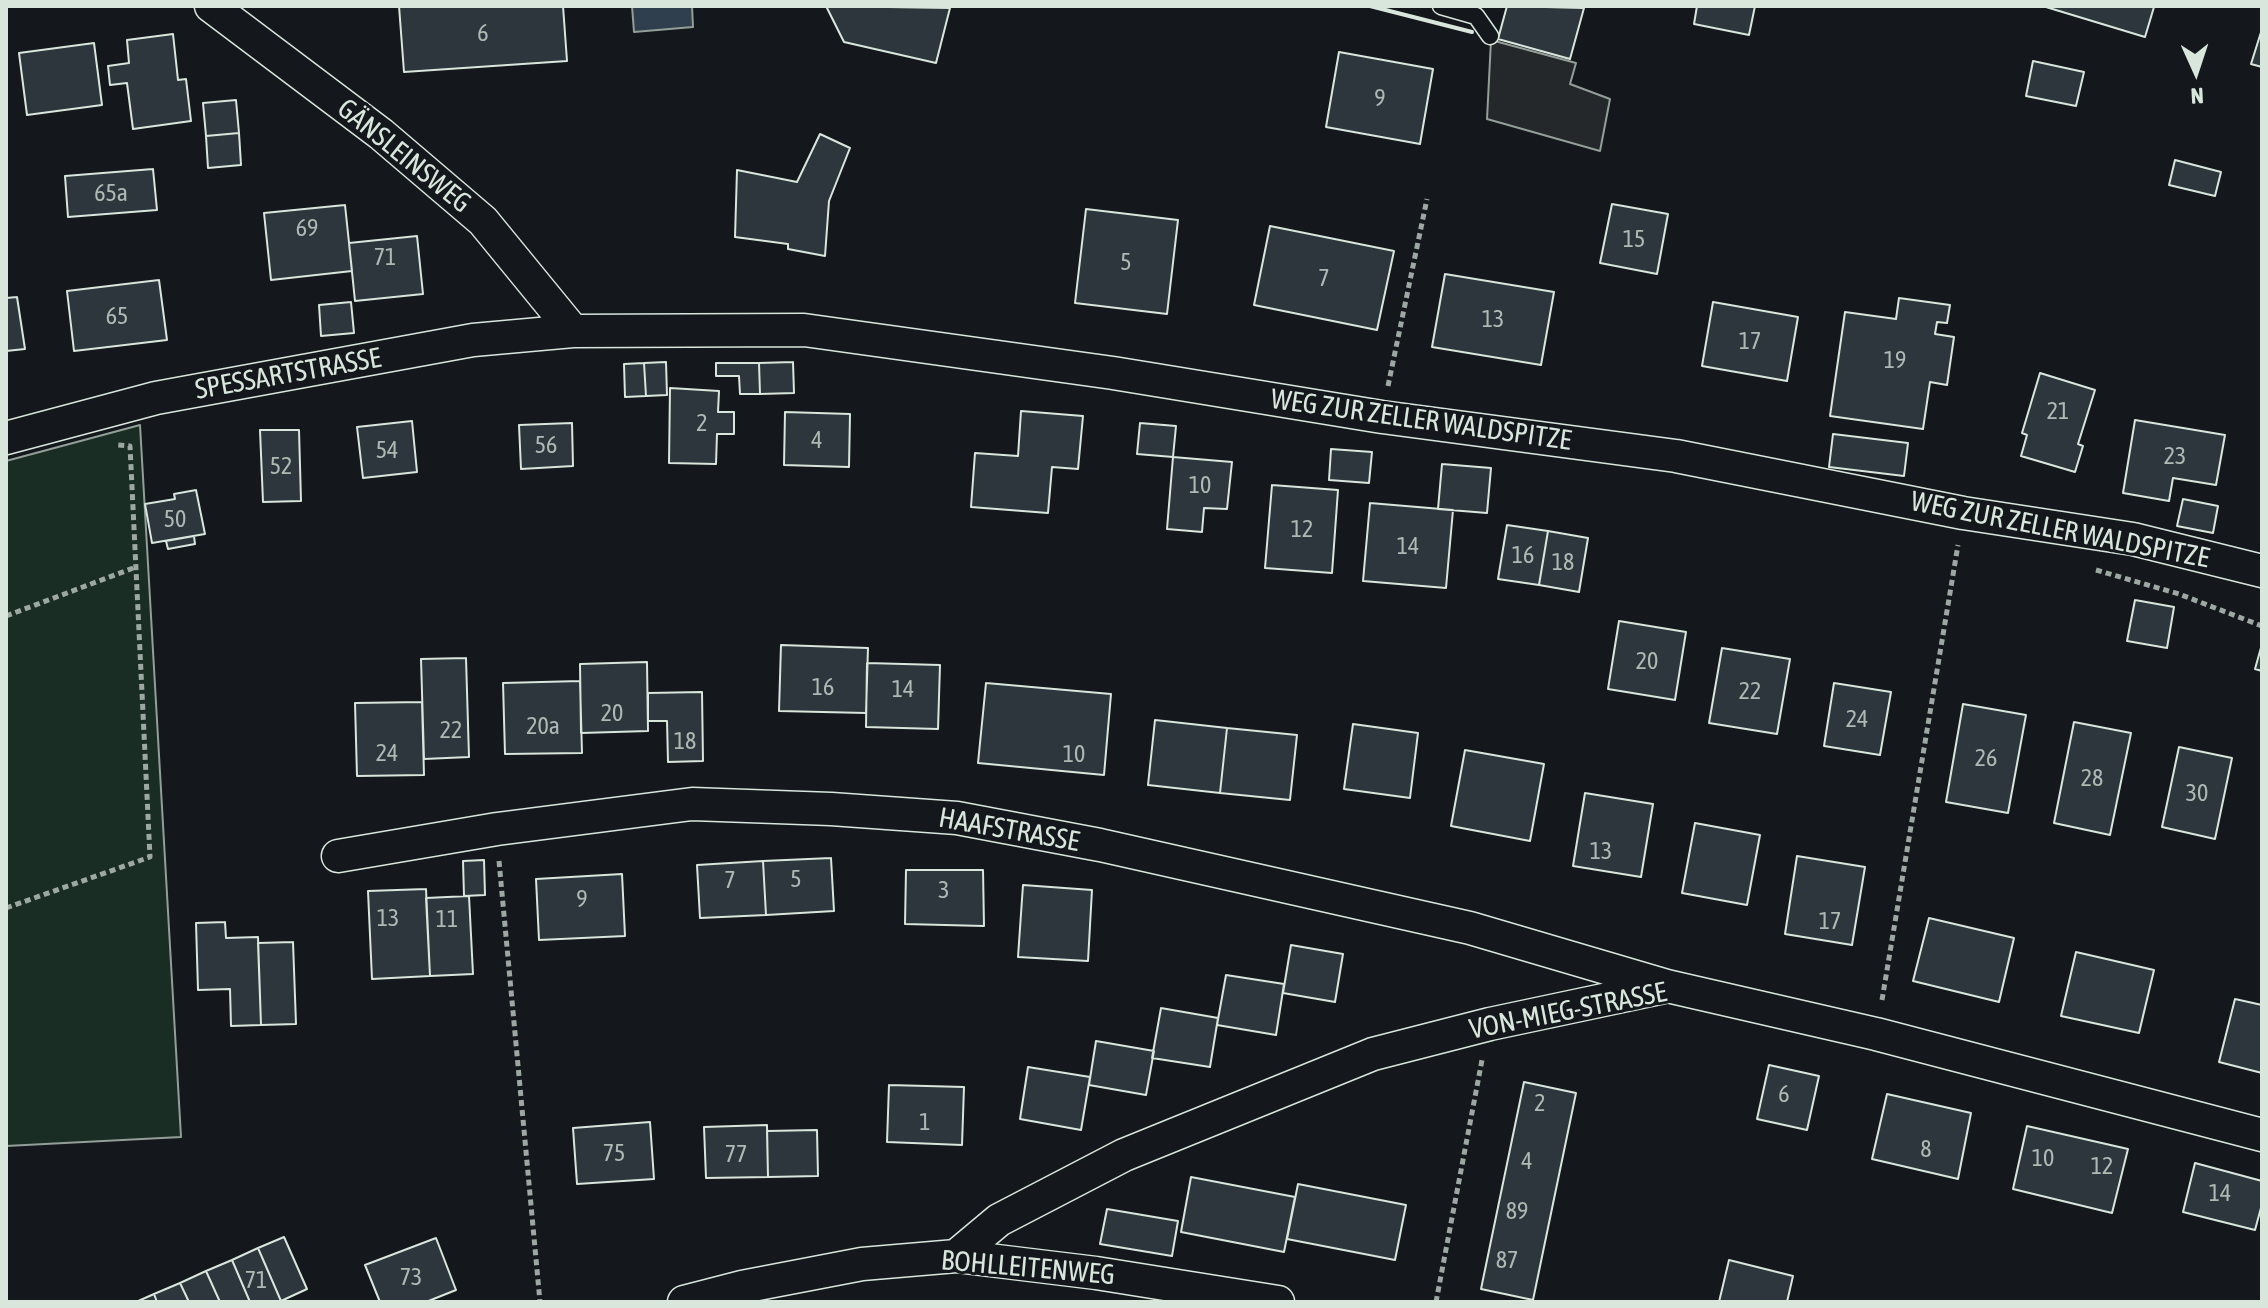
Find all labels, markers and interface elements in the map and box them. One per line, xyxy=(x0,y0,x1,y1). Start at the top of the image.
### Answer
house number: 6 xyxy=(477,19,489,47)
north arrow xyxy=(2156,32,2236,112)
text: N xyxy=(2190,83,2204,109)
house number: 9 xyxy=(1374,84,1386,112)
street label: GÄNSLEINSWEG xyxy=(330,92,478,220)
house number: 65a xyxy=(94,179,128,207)
house number: 69 xyxy=(296,214,318,242)
house number: 15 xyxy=(1623,225,1645,253)
house number: 71 xyxy=(374,243,396,271)
house number: 5 xyxy=(1120,248,1132,276)
house number: 7 xyxy=(1318,264,1330,292)
house number: 65 xyxy=(106,302,128,330)
house number: 13 xyxy=(1482,305,1504,333)
house number: 17 xyxy=(1739,327,1761,355)
street label: SPESSARTSTRASSE xyxy=(192,341,384,407)
house number: 19 xyxy=(1884,346,1906,374)
street label: WEG ZUR ZELLER WALDSPITZE xyxy=(1269,382,1573,458)
house number: 21 xyxy=(2047,397,2069,425)
house number: 2 xyxy=(696,409,708,437)
house number: 4 xyxy=(811,426,823,454)
house number: 56 xyxy=(535,431,557,459)
house number: 54 xyxy=(376,436,398,464)
house number: 23 xyxy=(2164,442,2186,470)
house number: 52 xyxy=(270,452,292,480)
house number: 10 xyxy=(1189,471,1211,499)
street label: WEG ZUR ZELLER WALDSPITZE xyxy=(1908,485,2212,575)
house number: 50 xyxy=(164,505,186,533)
house number: 12 xyxy=(1291,515,1313,543)
house number: 14 xyxy=(1397,532,1419,560)
house number: 16 xyxy=(1512,541,1534,569)
house number: 18 xyxy=(1552,548,1574,576)
house number: 20 xyxy=(1636,647,1658,675)
house number: 16 xyxy=(812,673,834,701)
house number: 14 xyxy=(892,675,914,703)
house number: 22 xyxy=(1739,677,1761,705)
house number: 20 xyxy=(601,699,623,727)
house number: 24 xyxy=(1846,705,1868,733)
house number: 20a xyxy=(526,712,560,740)
house number: 22 xyxy=(440,716,462,744)
house number: 18 xyxy=(674,727,696,755)
house number: 24 xyxy=(376,739,398,767)
house number: 10 xyxy=(1063,740,1085,768)
house number: 26 xyxy=(1975,744,1997,772)
house number: 28 xyxy=(2081,764,2103,792)
house number: 30 xyxy=(2186,779,2208,807)
street label: HAAFSTRASSE xyxy=(936,801,1082,859)
house number: 13 xyxy=(1590,837,1612,865)
house number: 5 xyxy=(790,865,802,893)
house number: 7 xyxy=(724,866,736,894)
house number: 3 xyxy=(938,876,950,904)
house number: 9 xyxy=(576,885,588,913)
house number: 13 xyxy=(377,904,399,932)
house number: 11 xyxy=(436,905,458,933)
house number: 17 xyxy=(1819,907,1841,935)
street label: VON-MIEG-STRASSE xyxy=(1467,975,1669,1047)
house number: 6 xyxy=(1778,1080,1790,1108)
house number: 2 xyxy=(1534,1089,1546,1117)
house number: 1 xyxy=(919,1108,931,1136)
house number: 8 xyxy=(1920,1135,1932,1163)
house number: 75 xyxy=(603,1139,625,1167)
house number: 77 xyxy=(725,1140,747,1168)
house number: 10 xyxy=(2032,1144,2054,1172)
house number: 4 xyxy=(1521,1147,1533,1175)
house number: 12 xyxy=(2091,1152,2113,1180)
house number: 14 xyxy=(2209,1179,2231,1207)
house number: 89 xyxy=(1506,1197,1528,1225)
street label: BOHLLEITENWEG xyxy=(940,1244,1116,1292)
house number: 87 xyxy=(1496,1246,1518,1274)
house number: 73 xyxy=(400,1263,422,1291)
house number: 71 xyxy=(245,1266,267,1294)

